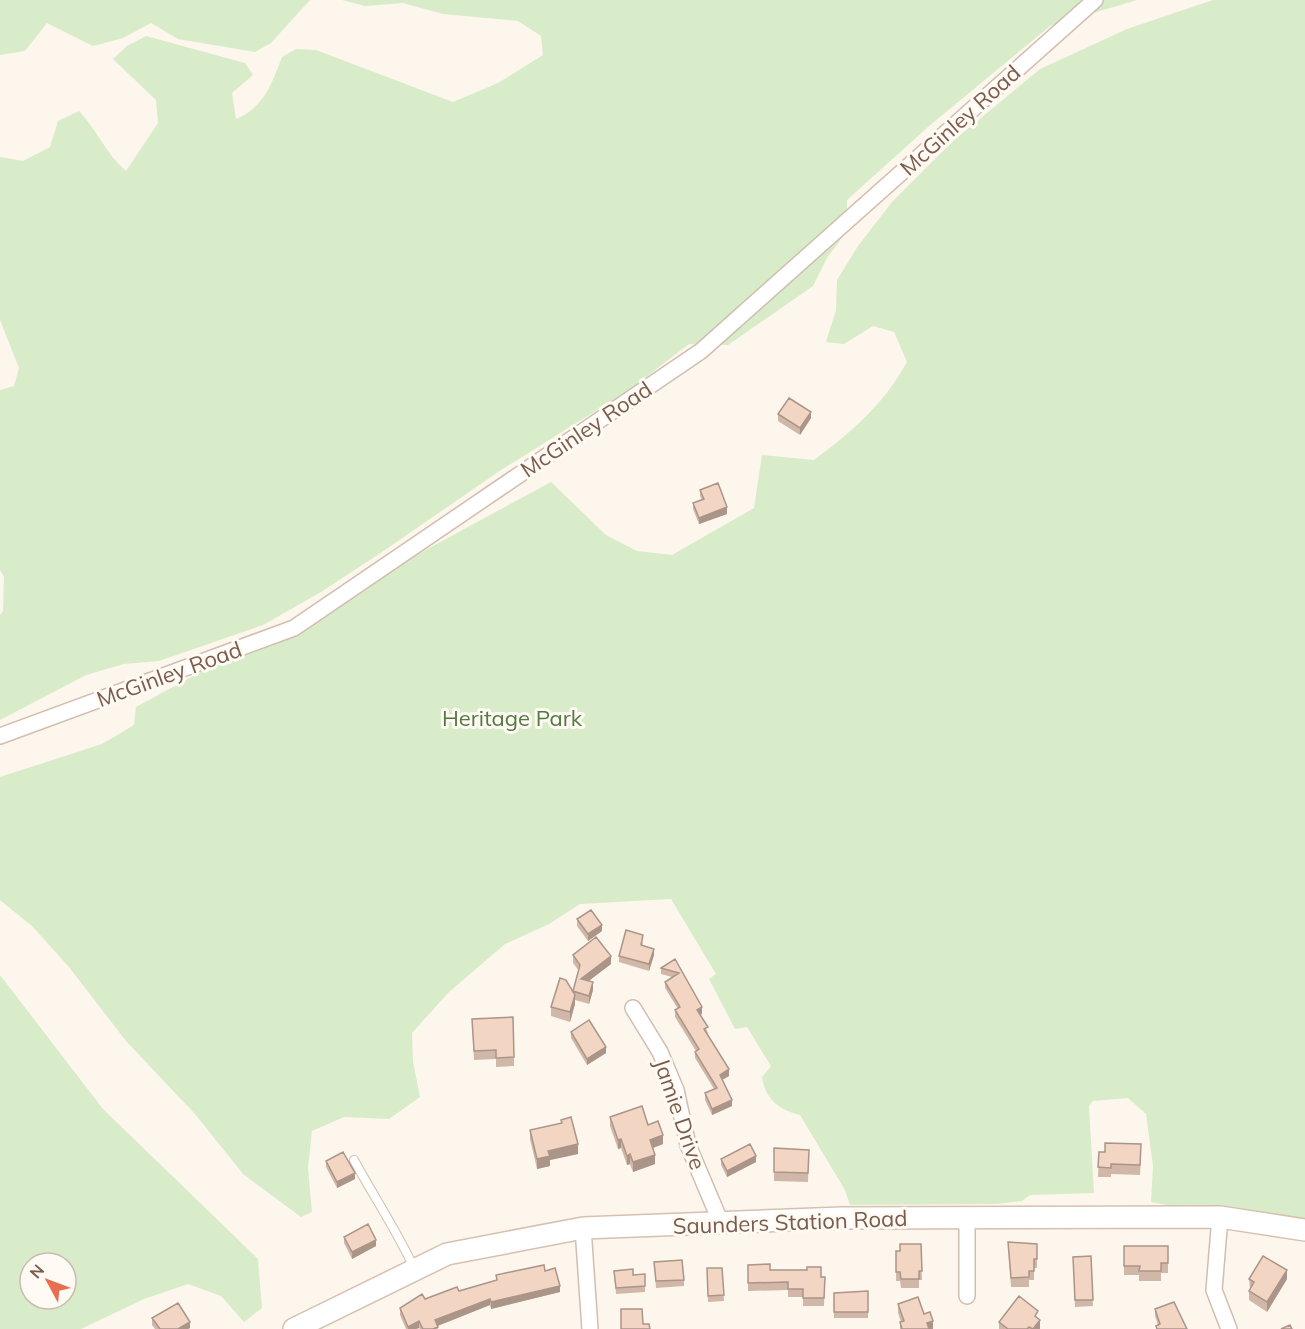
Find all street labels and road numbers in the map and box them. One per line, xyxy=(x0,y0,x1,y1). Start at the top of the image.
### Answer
street label: McGinley Road xyxy=(894,59,1026,181)
street label: McGinley Road xyxy=(515,375,657,483)
street label: McGinley Road xyxy=(93,635,245,713)
street label: Jamie Drive xyxy=(648,1055,712,1173)
street label: Saunders Station Road xyxy=(672,1204,908,1240)

